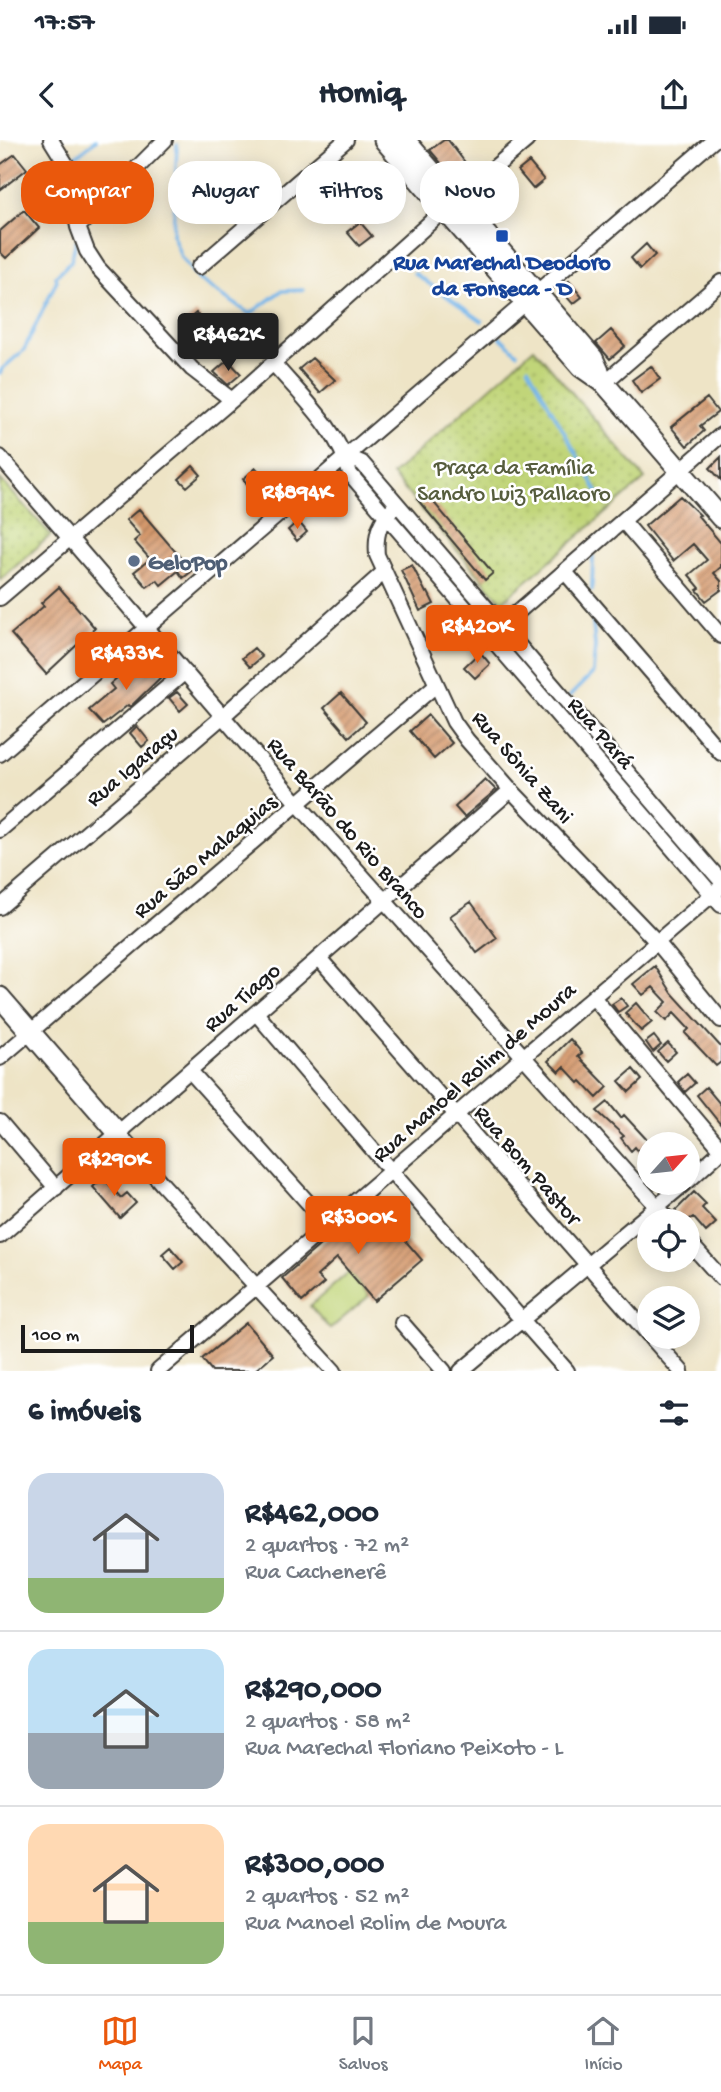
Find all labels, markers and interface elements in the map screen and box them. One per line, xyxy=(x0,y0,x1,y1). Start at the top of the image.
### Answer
text: 17:57 xyxy=(35,9,94,40)
icon: back xyxy=(28,76,66,114)
text: Homiq xyxy=(319,76,402,114)
icon: share xyxy=(655,76,693,114)
chip: Comprar xyxy=(21,161,154,224)
chip: Alugar xyxy=(168,161,282,224)
chip: Filtros xyxy=(296,161,406,224)
chip: Novo xyxy=(420,161,519,224)
marker: Rua Marechal Deodoro da Fonseca - D xyxy=(494,228,510,244)
place label: Rua Marechal Deodoro da Fonseca - D xyxy=(392,251,611,304)
pin: R$462K xyxy=(171,314,285,373)
text: R$462K xyxy=(194,322,262,349)
park label: Praça da Família Sandro Luiz Pallaoro xyxy=(417,456,611,509)
pin: R$894K xyxy=(240,472,354,531)
text: R$894K xyxy=(262,480,332,507)
place label: GeloPop xyxy=(148,551,228,578)
marker: GeloPop xyxy=(126,553,142,569)
pin: R$420K xyxy=(420,606,534,665)
text: R$420K xyxy=(442,614,512,641)
pin: R$433K xyxy=(69,632,183,692)
text: R$433K xyxy=(91,641,161,668)
street label: Rua Pará xyxy=(560,692,639,777)
street label: Rua Sônia Zani xyxy=(465,706,578,830)
street label: Rua Igaraçu xyxy=(82,721,185,814)
street label: Rua Barão do Rio Branco xyxy=(260,733,433,926)
street label: Rua São Malaquias xyxy=(129,789,284,926)
street label: Rua Tiago xyxy=(199,958,287,1039)
street label: Rua Manoel Rolim de Moura xyxy=(368,977,584,1170)
street label: Rua Bom Pastor xyxy=(467,1101,587,1233)
north arrow xyxy=(637,1132,700,1195)
map controls xyxy=(637,1132,700,1349)
pin: R$290K xyxy=(57,1138,171,1198)
text: R$290K xyxy=(79,1147,149,1174)
pin: R$300K xyxy=(301,1196,415,1256)
text: R$300K xyxy=(321,1205,395,1232)
button: locate xyxy=(637,1209,700,1272)
button: layers xyxy=(637,1286,700,1349)
scale bar xyxy=(21,1322,194,1354)
text: 100 m xyxy=(32,1325,79,1348)
icon: filters xyxy=(655,1394,693,1432)
text: 6 imóveis xyxy=(28,1396,140,1431)
text: R$462,000 xyxy=(245,1498,379,1533)
icon: home xyxy=(84,1501,168,1585)
text: 2 quartos · 72 m² xyxy=(245,1533,409,1560)
text: Rua Cachenerê xyxy=(245,1560,386,1587)
text: R$290,000 xyxy=(245,1674,382,1709)
icon: home xyxy=(84,1677,168,1761)
text: 2 quartos · 58 m² xyxy=(245,1709,411,1736)
text: Rua Marechal Floriano Peixoto - L xyxy=(245,1736,563,1763)
text: R$300,000 xyxy=(245,1849,384,1884)
icon: home xyxy=(84,1852,168,1936)
text: 2 quartos · 52 m² xyxy=(245,1884,409,1911)
text: Rua Manoel Rolim de Moura xyxy=(245,1911,506,1938)
tab: Mapa xyxy=(98,2012,142,2077)
tab: Salvos xyxy=(339,2012,388,2077)
tab: Início xyxy=(584,2012,623,2077)

